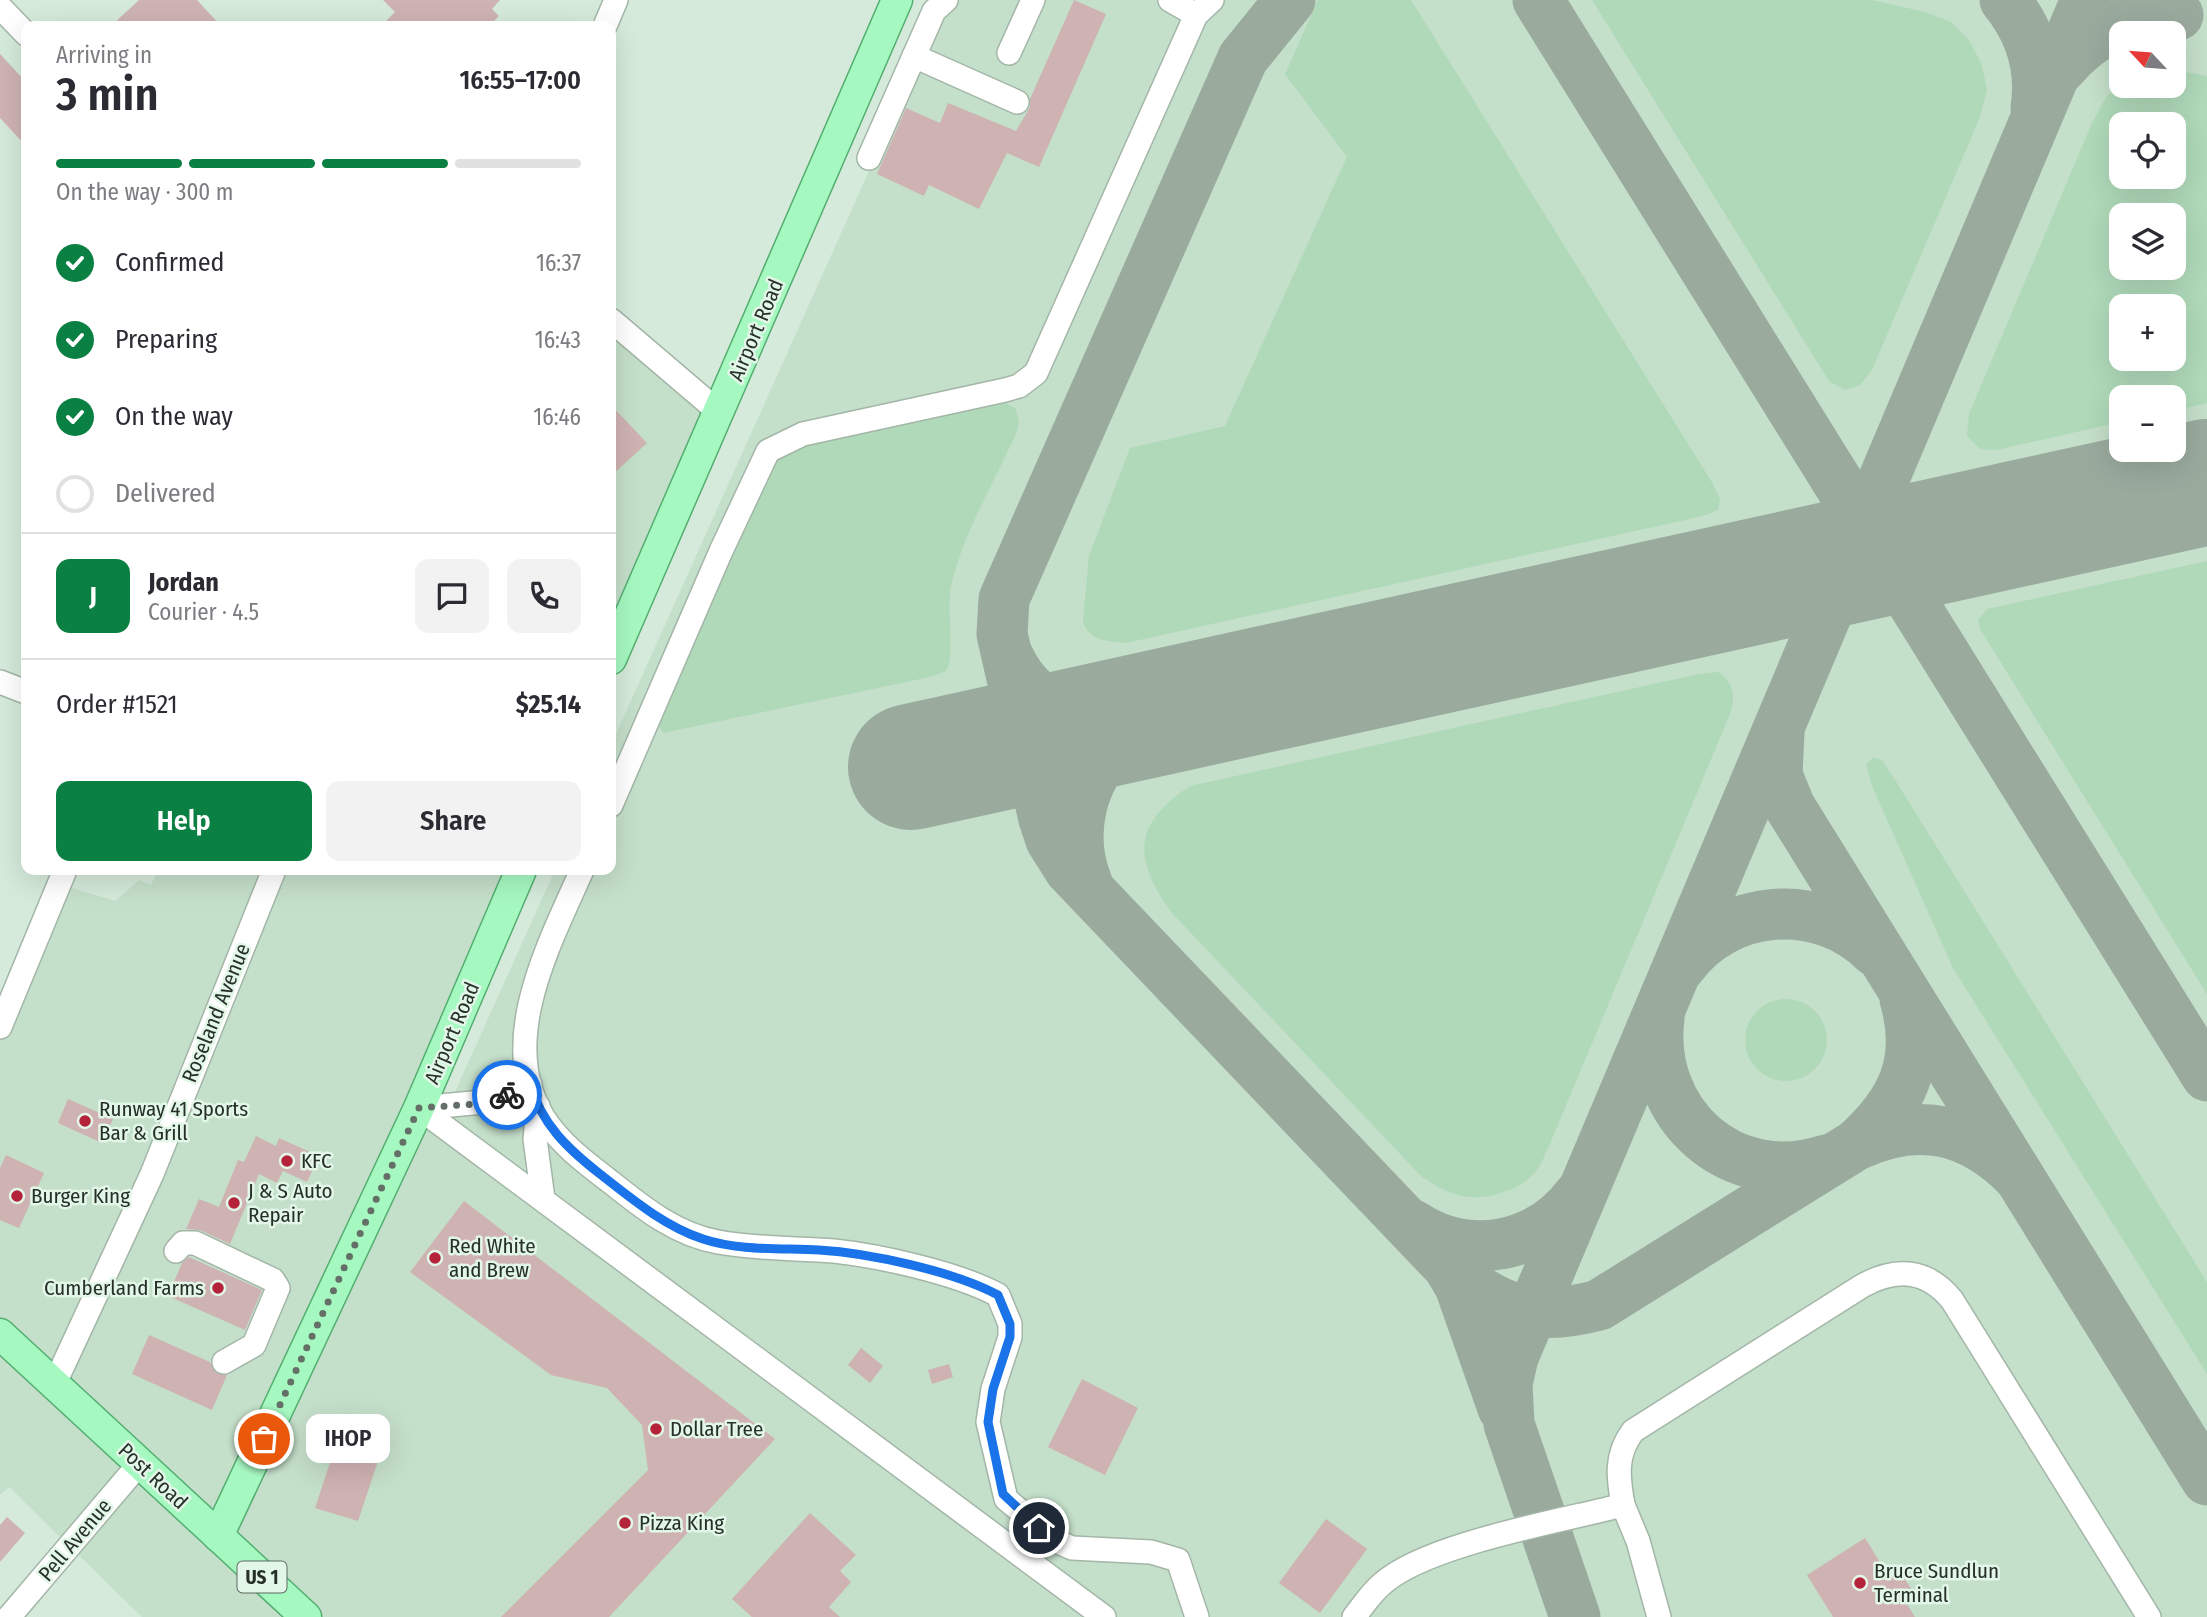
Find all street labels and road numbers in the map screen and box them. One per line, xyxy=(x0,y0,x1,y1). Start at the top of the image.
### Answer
street label: Airport Road xyxy=(723,275,789,385)
street label: Roseland Avenue xyxy=(176,940,256,1086)
street label: Airport Road xyxy=(419,978,485,1088)
street label: Post Road xyxy=(113,1437,193,1515)
street label: Pell Avenue xyxy=(33,1493,117,1587)
road number: US 1 xyxy=(238,1562,286,1592)

